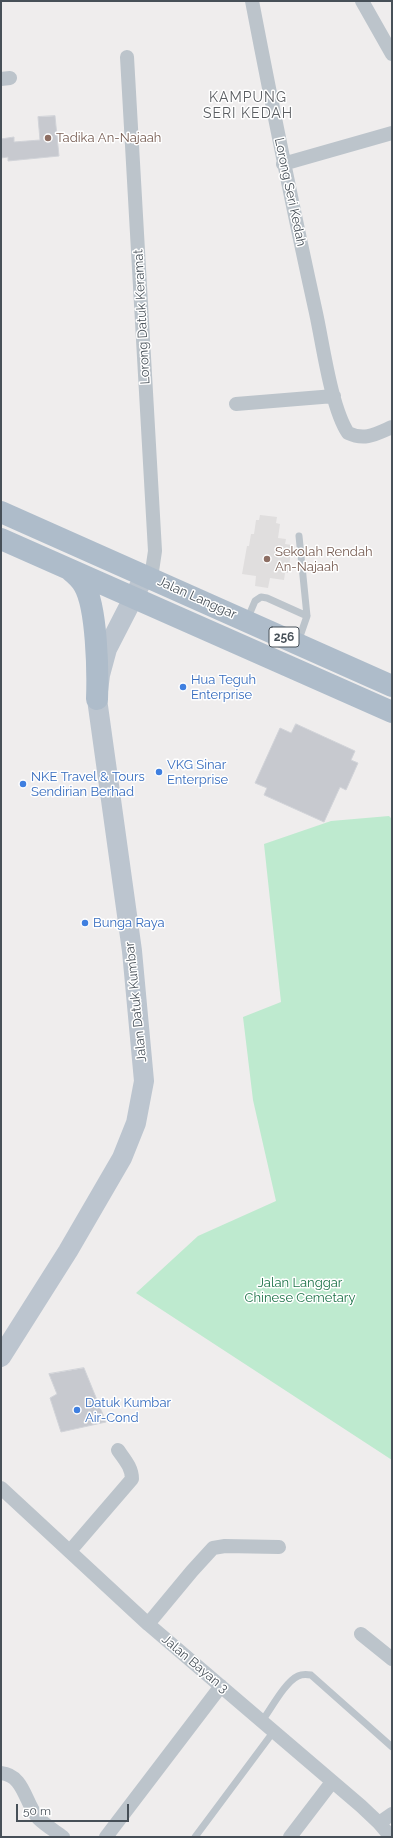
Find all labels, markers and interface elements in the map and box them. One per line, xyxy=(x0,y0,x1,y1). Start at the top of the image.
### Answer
district label: KAMPUNG SERI KEDAH xyxy=(203,90,293,122)
place label: Tadika An-Najaah xyxy=(56,130,161,146)
marker: Tadika An-Najaah xyxy=(43,133,53,143)
street label: Lorong Seri Kedah xyxy=(271,136,309,248)
street label: Lorong Datuk Keramat xyxy=(131,249,153,385)
place label: Sekolah Rendah An-Najaah xyxy=(275,544,373,575)
marker: Sekolah Rendah An-Najaah xyxy=(262,554,272,564)
street label: Jalan Langgar xyxy=(155,574,239,622)
road number: 256 xyxy=(269,627,299,647)
place label: Hua Teguh Enterprise xyxy=(191,672,256,703)
marker: Hua Teguh Enterprise xyxy=(178,682,188,692)
place label: VKG Sinar Enterprise xyxy=(167,757,228,788)
marker: VKG Sinar Enterprise xyxy=(154,767,164,777)
place label: NKE Travel & Tours Sendirian Berhad xyxy=(31,769,145,800)
marker: NKE Travel & Tours Sendirian Berhad xyxy=(18,779,28,789)
place label: Bunga Raya xyxy=(93,915,165,931)
marker: Bunga Raya xyxy=(80,918,90,928)
street label: Jalan Datuk Kumbar xyxy=(122,941,150,1063)
park label: Jalan Langgar Chinese Cemetary xyxy=(245,1275,355,1306)
place label: Datuk Kumbar Air-Cond xyxy=(85,1395,171,1426)
marker: Datuk Kumbar Air-Cond xyxy=(72,1405,82,1415)
street label: Jalan Bayan 3 xyxy=(159,1632,231,1696)
scale bar xyxy=(18,1796,131,1822)
text: 50 m xyxy=(23,1804,51,1818)

